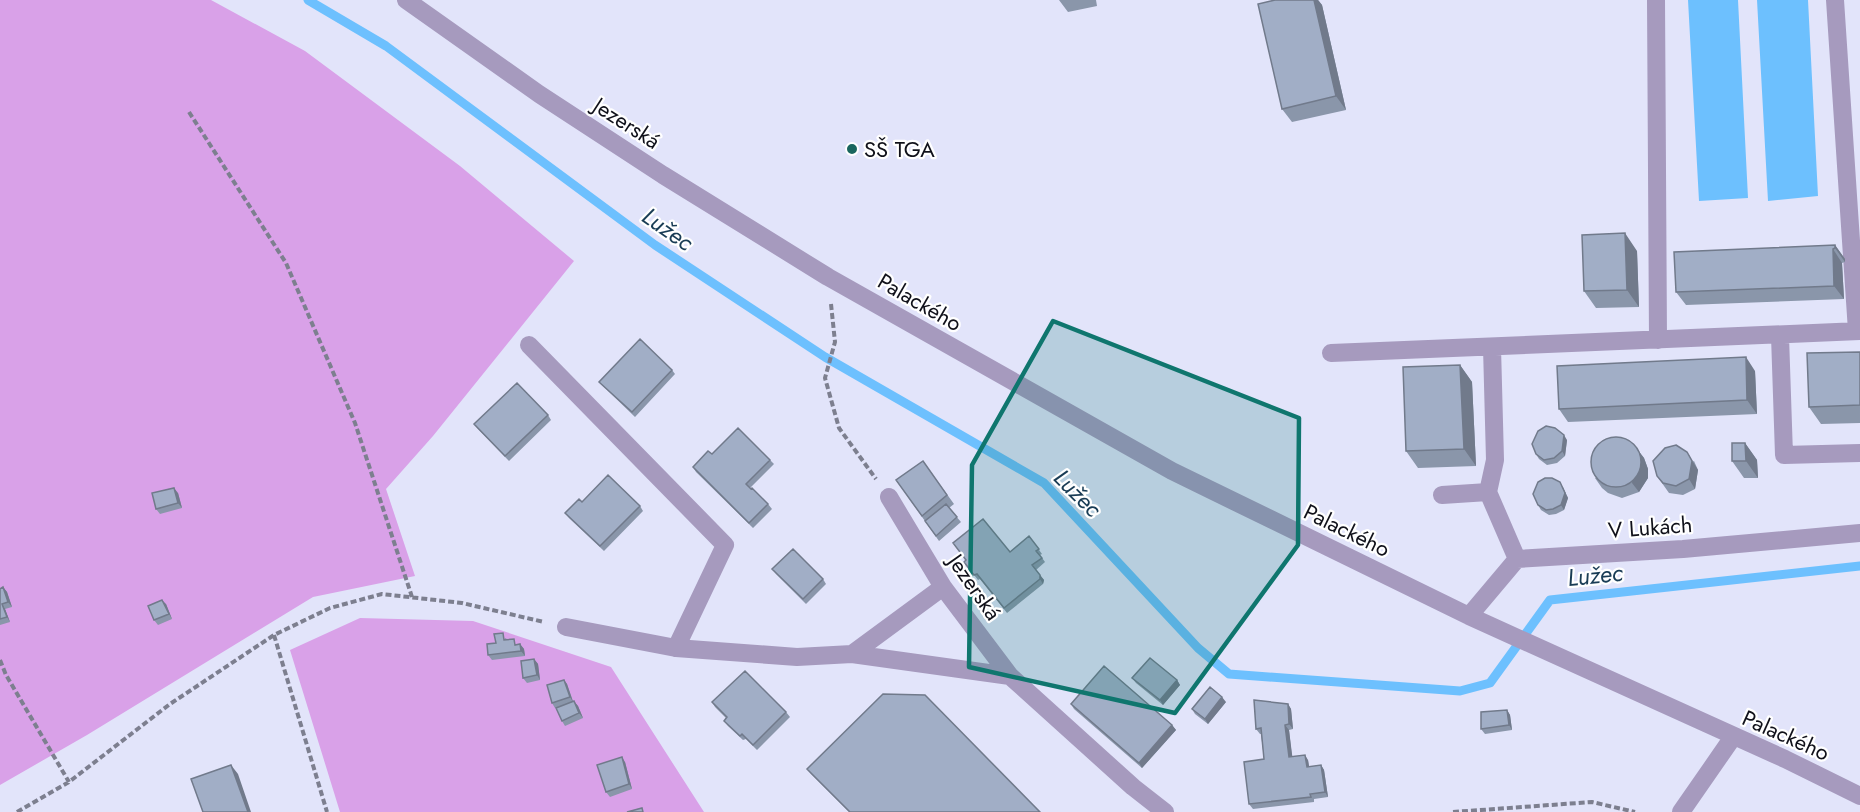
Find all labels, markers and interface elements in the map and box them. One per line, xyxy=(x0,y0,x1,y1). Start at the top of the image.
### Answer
street label: Jezerská xyxy=(585,88,667,157)
place label: SŠ TGA xyxy=(864,133,935,165)
marker: SŠ TGA xyxy=(845,142,859,156)
water label: Lužec xyxy=(635,199,702,260)
street label: Palackého xyxy=(872,265,968,339)
water label: Lužec xyxy=(1046,461,1111,526)
street label: Palackého xyxy=(1298,495,1396,565)
street label: V Lukách xyxy=(1607,508,1693,546)
street label: Jezerská xyxy=(939,545,1009,627)
water label: Lužec xyxy=(1565,555,1625,595)
street label: Palackého xyxy=(1737,702,1835,768)

